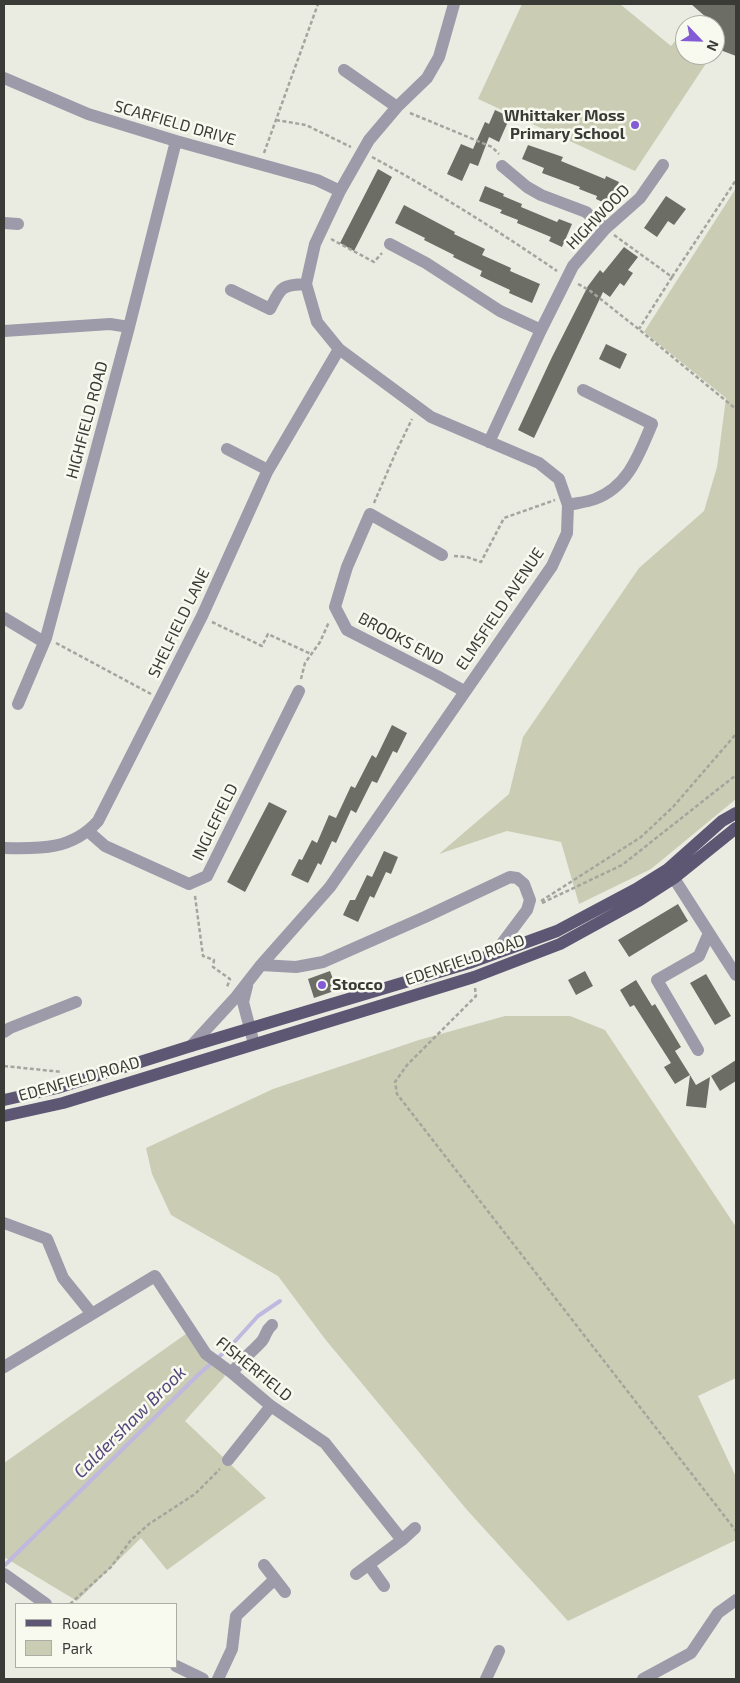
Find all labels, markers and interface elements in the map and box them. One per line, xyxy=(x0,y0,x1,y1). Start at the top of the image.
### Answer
north arrow xyxy=(675,15,725,65)
text: N xyxy=(703,38,723,54)
street label: SCARFIELD DRIVE xyxy=(112,96,238,150)
place label: Whittaker Moss Primary School xyxy=(504,106,625,144)
marker: Whittaker Moss Primary School xyxy=(629,119,641,131)
street label: HIGHWOOD xyxy=(562,181,634,253)
street label: HIGHFIELD ROAD xyxy=(62,359,112,481)
street label: ELMSFIELD AVENUE xyxy=(452,544,548,674)
street label: SHELFIELD LANE xyxy=(144,565,214,681)
street label: BROOKS END xyxy=(355,608,447,670)
street label: INGLEFIELD xyxy=(188,780,242,864)
street label: EDENFIELD ROAD xyxy=(403,931,527,989)
place label: Stocco xyxy=(332,975,383,995)
marker: Stocco xyxy=(316,979,328,991)
street label: EDENFIELD ROAD xyxy=(16,1053,142,1105)
street label: FISHERFIELD xyxy=(212,1333,296,1405)
water label: Caldershaw Brook xyxy=(69,1361,191,1483)
legend xyxy=(15,1603,178,1668)
text: Road xyxy=(62,1614,97,1632)
text: Park xyxy=(62,1639,93,1657)

